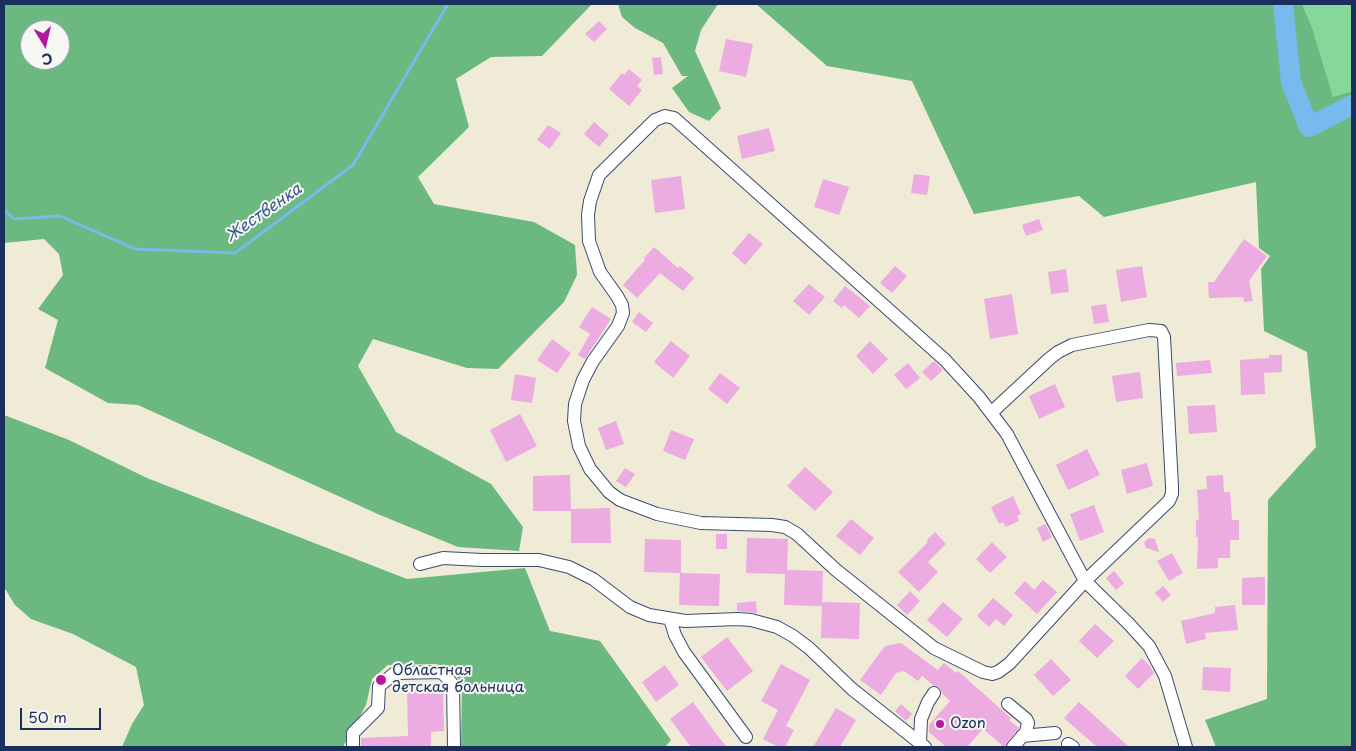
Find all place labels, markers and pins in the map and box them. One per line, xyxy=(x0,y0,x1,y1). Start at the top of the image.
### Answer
place label: Областная детская больница xyxy=(392,662,524,697)
marker: Областная детская больница xyxy=(374,673,388,687)
place label: Ozon xyxy=(950,715,986,733)
marker: Ozon xyxy=(934,718,946,730)

